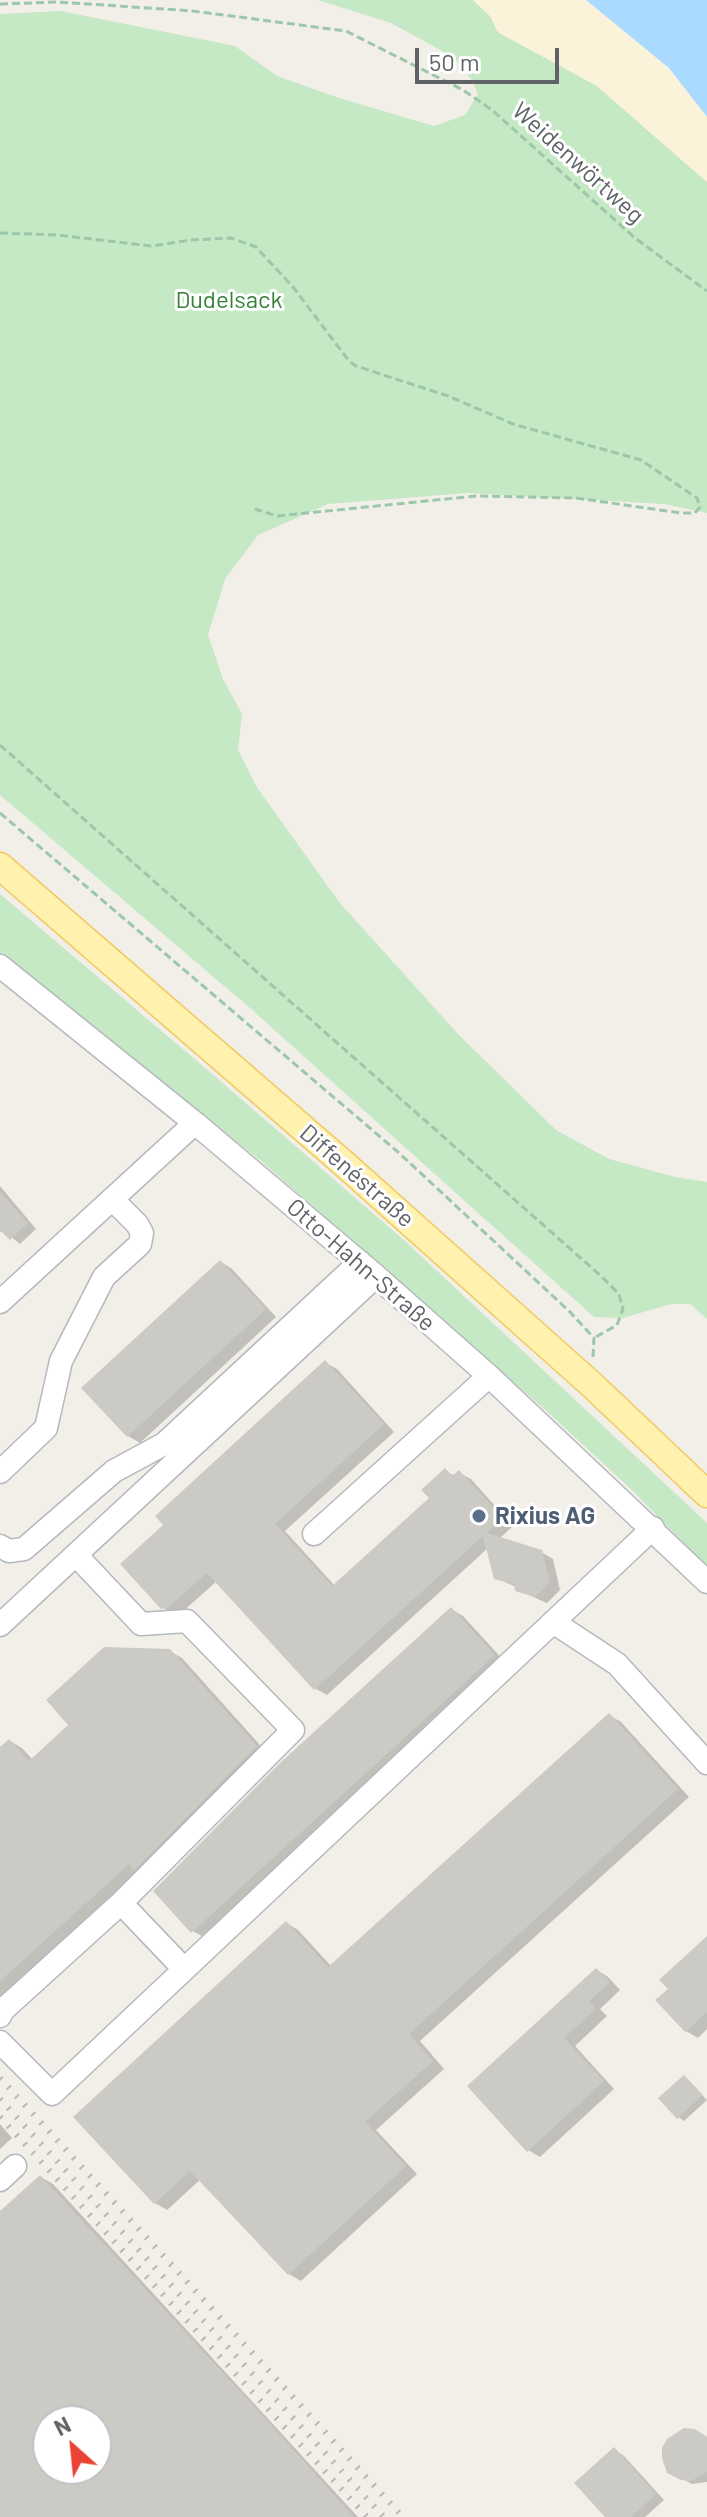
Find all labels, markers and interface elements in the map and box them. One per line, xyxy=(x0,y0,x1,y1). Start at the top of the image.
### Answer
scale bar xyxy=(419,32,563,82)
text: 50 m xyxy=(429,47,480,76)
street label: Weidenwörtweg xyxy=(506,96,650,230)
park label: Dudelsack xyxy=(175,286,283,314)
street label: Diffenéstraße xyxy=(294,1118,420,1234)
street label: Otto-Hahn-Straße xyxy=(281,1193,441,1337)
place label: Rixius AG xyxy=(495,1502,595,1530)
marker: Rixius AG xyxy=(470,1507,488,1525)
north arrow xyxy=(32,2405,112,2485)
text: N xyxy=(50,2410,74,2440)

